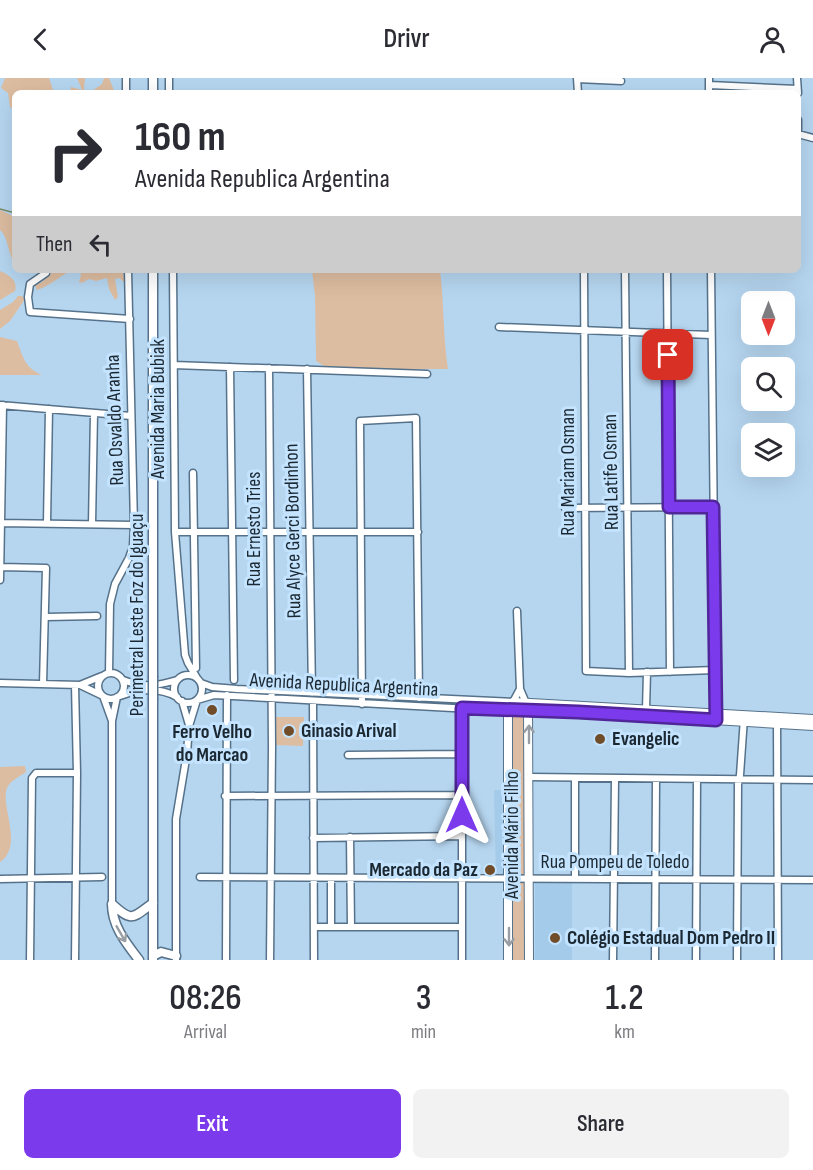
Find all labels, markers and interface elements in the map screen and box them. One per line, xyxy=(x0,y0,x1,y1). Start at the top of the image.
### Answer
icon: back xyxy=(24,23,57,56)
text: Drivr xyxy=(383,23,430,55)
icon: person xyxy=(756,23,789,56)
text: 160 m xyxy=(135,112,226,163)
icon: right xyxy=(36,114,114,192)
text: Avenida Republica Argentina xyxy=(135,163,390,195)
icon: left xyxy=(84,228,117,261)
text: Then xyxy=(36,231,72,258)
north arrow xyxy=(741,291,795,345)
map controls xyxy=(741,291,795,477)
pin xyxy=(642,329,693,380)
icon: arrive xyxy=(651,338,684,371)
street label: Avenida Maria Bubiak xyxy=(146,339,170,480)
street label: Rua Osvaldo Aranha xyxy=(101,354,129,486)
button: search xyxy=(741,357,795,411)
street label: Rua Mariam Osman xyxy=(556,408,580,536)
street label: Rua Latife Osman xyxy=(598,414,624,530)
button: layers xyxy=(741,423,795,477)
street label: Rua Alyce Gerci Bordinhon xyxy=(279,443,307,619)
street label: Rua Ernesto Tries xyxy=(242,472,266,586)
street label: Perimetral Leste Foz do Iguaçu xyxy=(125,514,149,716)
street label: Avenida Republica Argentina xyxy=(248,668,439,702)
marker: Ferro Velho do Marcao xyxy=(205,703,219,717)
place label: Ginasio Arival xyxy=(301,719,397,743)
place label: Ferro Velho do Marcao xyxy=(172,720,252,767)
marker: Ginasio Arival xyxy=(282,724,296,738)
one-way arrow xyxy=(523,724,535,744)
place label: Evangelic xyxy=(612,727,680,751)
marker: Evangelic xyxy=(593,732,607,746)
street label: Avenida Mário Filho xyxy=(500,771,524,900)
position arrow xyxy=(430,783,494,847)
street label: Rua Pompeu de Toledo xyxy=(541,850,689,874)
place label: Mercado da Paz xyxy=(369,858,478,882)
marker: Mercado da Paz xyxy=(483,863,497,877)
one-way arrow xyxy=(116,924,127,942)
place label: Colégio Estadual Dom Pedro II xyxy=(567,926,775,950)
one-way arrow xyxy=(503,927,514,947)
marker: Colégio Estadual Dom Pedro II xyxy=(548,931,562,945)
text: 08:26 xyxy=(169,977,242,1020)
text: 3 xyxy=(416,977,431,1020)
text: 1.2 xyxy=(605,977,644,1020)
text: Arrival xyxy=(184,1020,227,1044)
text: min xyxy=(411,1020,436,1044)
text: km xyxy=(614,1020,635,1044)
button: Exit xyxy=(24,1089,401,1158)
button: Share xyxy=(413,1089,789,1158)

